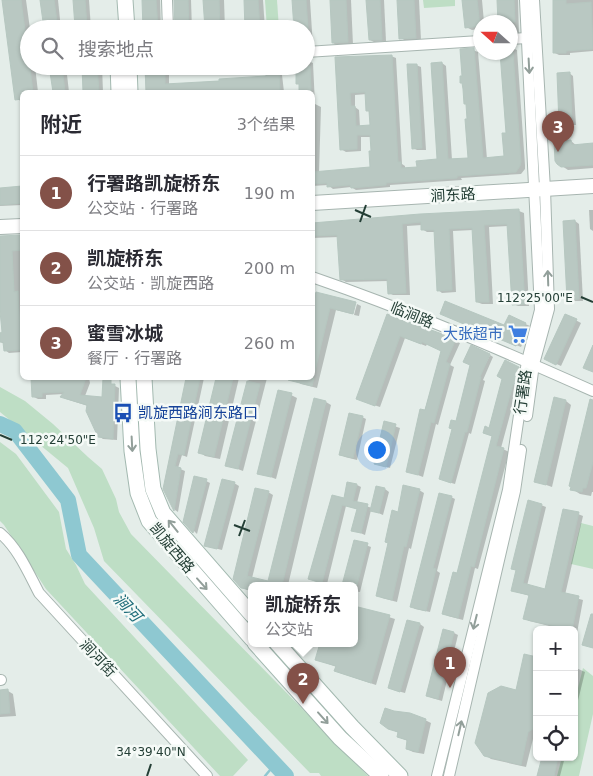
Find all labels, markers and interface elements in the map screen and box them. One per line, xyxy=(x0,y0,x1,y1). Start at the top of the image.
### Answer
north arrow xyxy=(473,15,518,60)
search box xyxy=(20,20,315,75)
icon: search xyxy=(38,34,66,62)
text: 搜索地点 xyxy=(78,38,154,60)
one-way arrow xyxy=(524,58,533,74)
pin: 3 xyxy=(542,111,574,152)
text: 附近 xyxy=(40,113,82,137)
text: 3个结果 xyxy=(237,115,295,134)
text: 行署路凯旋桥东 xyxy=(87,172,220,194)
text: 1 xyxy=(50,184,62,203)
text: 190 m xyxy=(244,184,295,203)
street label: 涧东路 xyxy=(430,185,476,205)
text: 公交站 · 行署路 xyxy=(87,199,198,218)
text: 凯旋桥东 xyxy=(87,247,163,269)
text: 2 xyxy=(50,259,62,278)
text: 200 m xyxy=(244,259,295,278)
one-way arrow xyxy=(543,271,553,287)
text: 公交站 · 凯旋西路 xyxy=(87,274,214,293)
text: 112°25'00"E xyxy=(497,291,573,305)
street label: 临涧路 xyxy=(388,298,436,332)
text: 蜜雪冰城 xyxy=(87,322,163,344)
supermarket icon: 大张超市 xyxy=(507,323,529,345)
place label: 大张超市 xyxy=(443,325,503,343)
text: 3 xyxy=(50,334,62,353)
text: 260 m xyxy=(244,334,295,353)
text: 餐厅 · 行署路 xyxy=(87,349,182,368)
street label: 行署路 xyxy=(511,368,535,416)
bus stop icon: 凯旋西路涧东路口 xyxy=(112,402,134,424)
place label: 凯旋西路涧东路口 xyxy=(138,404,258,422)
text: 112°24'50"E xyxy=(20,433,96,447)
one-way arrow xyxy=(127,435,136,451)
your location xyxy=(364,437,390,463)
street label: 凯旋西路 xyxy=(146,519,198,577)
one-way arrow xyxy=(167,520,178,533)
one-way arrow xyxy=(197,577,208,590)
popup xyxy=(248,582,358,647)
water label: 涧河 xyxy=(110,589,148,628)
text: 凯旋桥东 xyxy=(265,593,341,615)
one-way arrow xyxy=(470,614,479,630)
text: 公交站 xyxy=(265,620,313,639)
map controls xyxy=(533,626,578,761)
button: + xyxy=(533,626,578,671)
street label: 涧河街 xyxy=(76,635,120,681)
pin: 1 xyxy=(434,647,466,688)
pin: 2 xyxy=(287,663,319,704)
button: − xyxy=(533,671,578,716)
one-way arrow xyxy=(317,712,328,725)
button: locate xyxy=(533,716,578,761)
one-way arrow xyxy=(456,721,465,737)
text: 34°39'40"N xyxy=(116,745,186,759)

